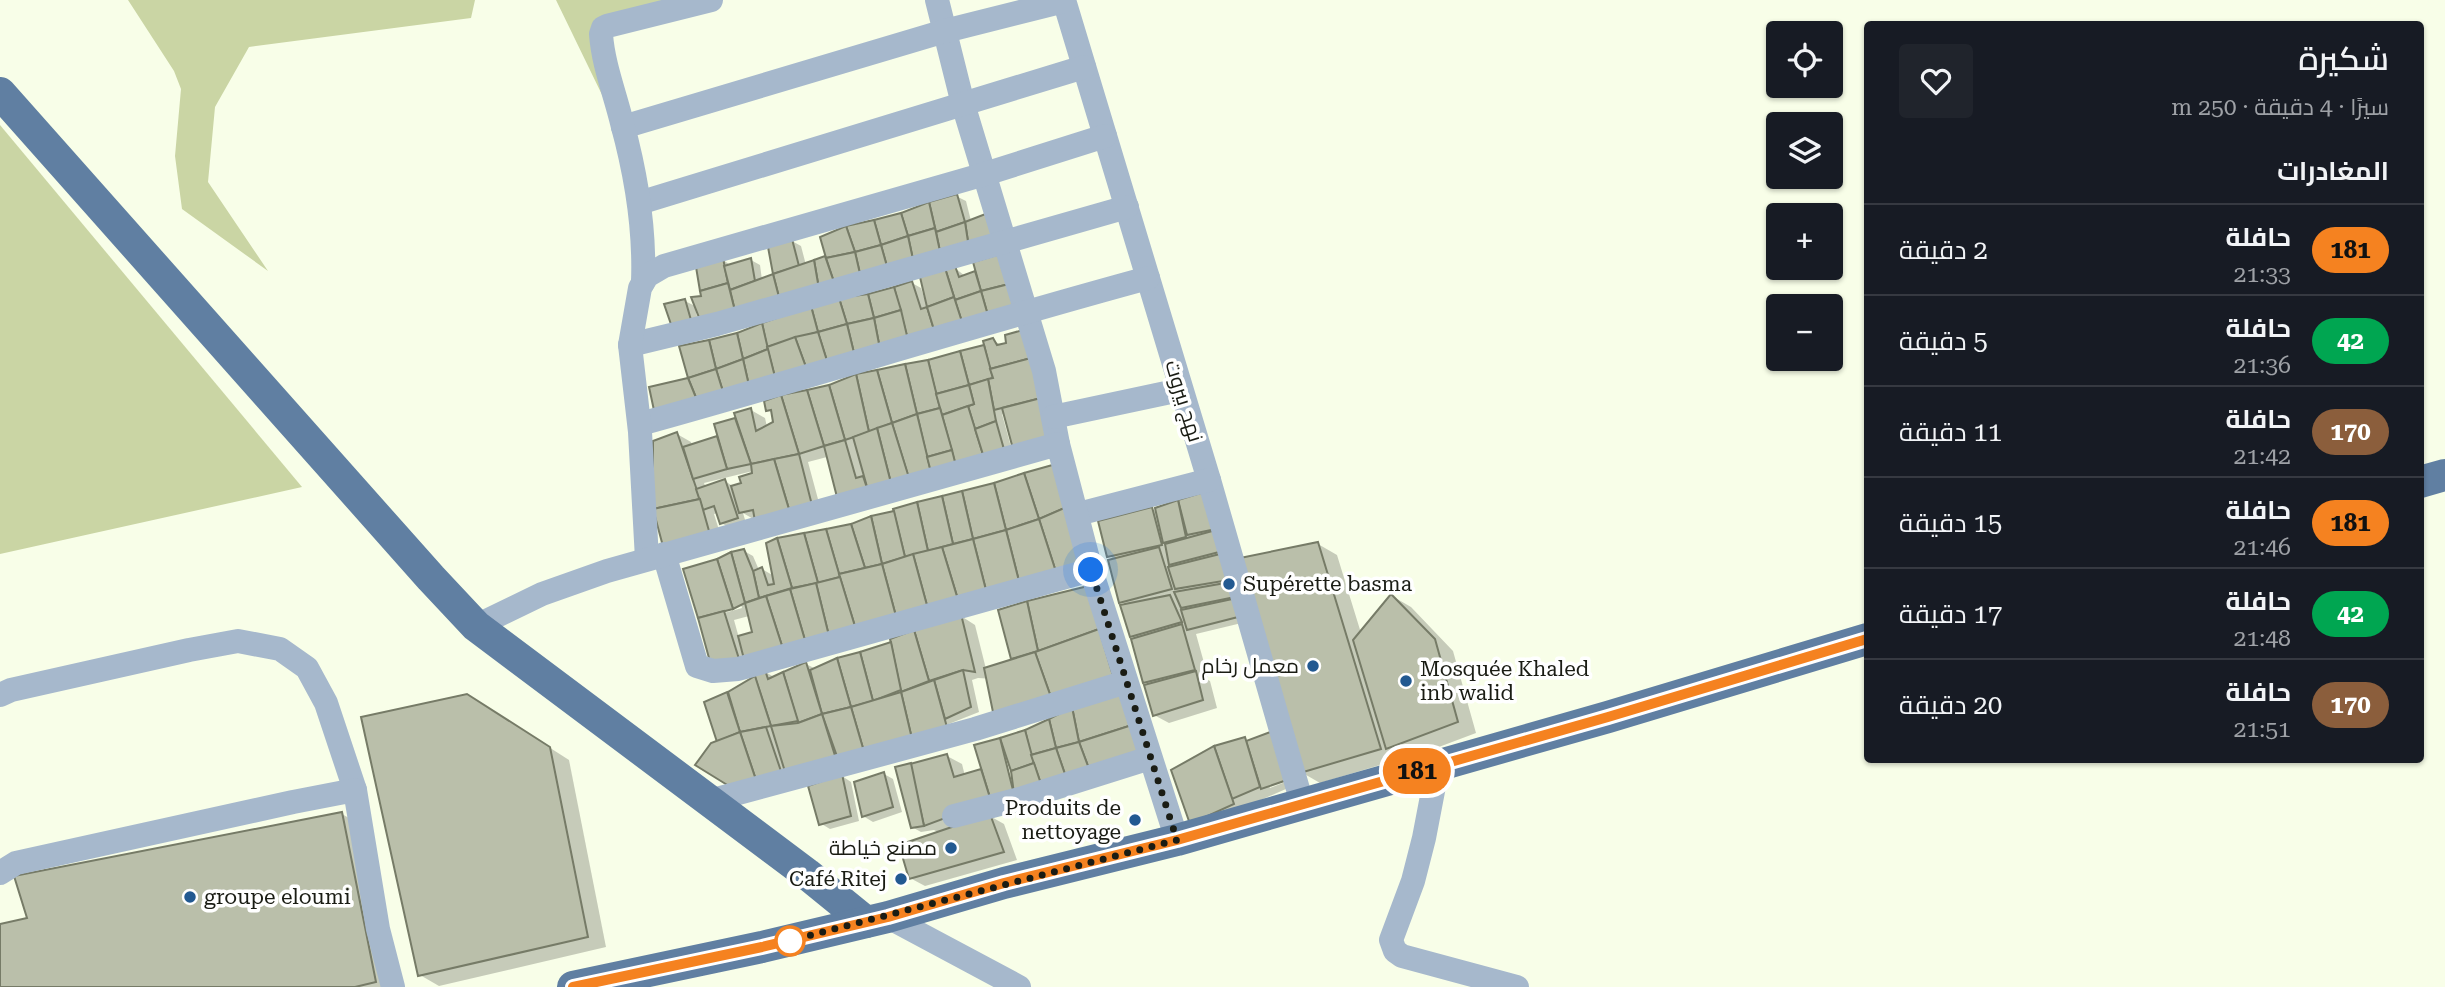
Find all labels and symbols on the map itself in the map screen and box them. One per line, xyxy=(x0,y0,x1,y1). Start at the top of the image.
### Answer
street label: نهج بيروت xyxy=(1158,357,1208,445)
your location xyxy=(1073,552,1108,587)
place label: Supérette basma xyxy=(1243,572,1413,596)
marker: Supérette basma xyxy=(1221,576,1237,592)
place label: معمل رخام xyxy=(1201,654,1299,680)
place label: Mosquée Khaled inb walid xyxy=(1420,657,1590,705)
marker: معمل رخام xyxy=(1305,658,1321,674)
marker: Mosquée Khaled inb walid xyxy=(1398,673,1414,689)
line badge: 181 xyxy=(1377,748,1457,794)
place label: Produits de nettoyage xyxy=(1005,796,1121,844)
marker: Produits de nettoyage xyxy=(1127,812,1143,828)
place label: مصنع خياطة xyxy=(829,836,937,862)
marker: مصنع خياطة xyxy=(943,840,959,856)
place label: Café Ritej xyxy=(789,867,887,891)
marker: Café Ritej xyxy=(893,871,909,887)
place label: groupe eloumi xyxy=(204,885,351,909)
marker: groupe eloumi xyxy=(182,889,198,905)
unlabelled marker xyxy=(775,926,805,956)

